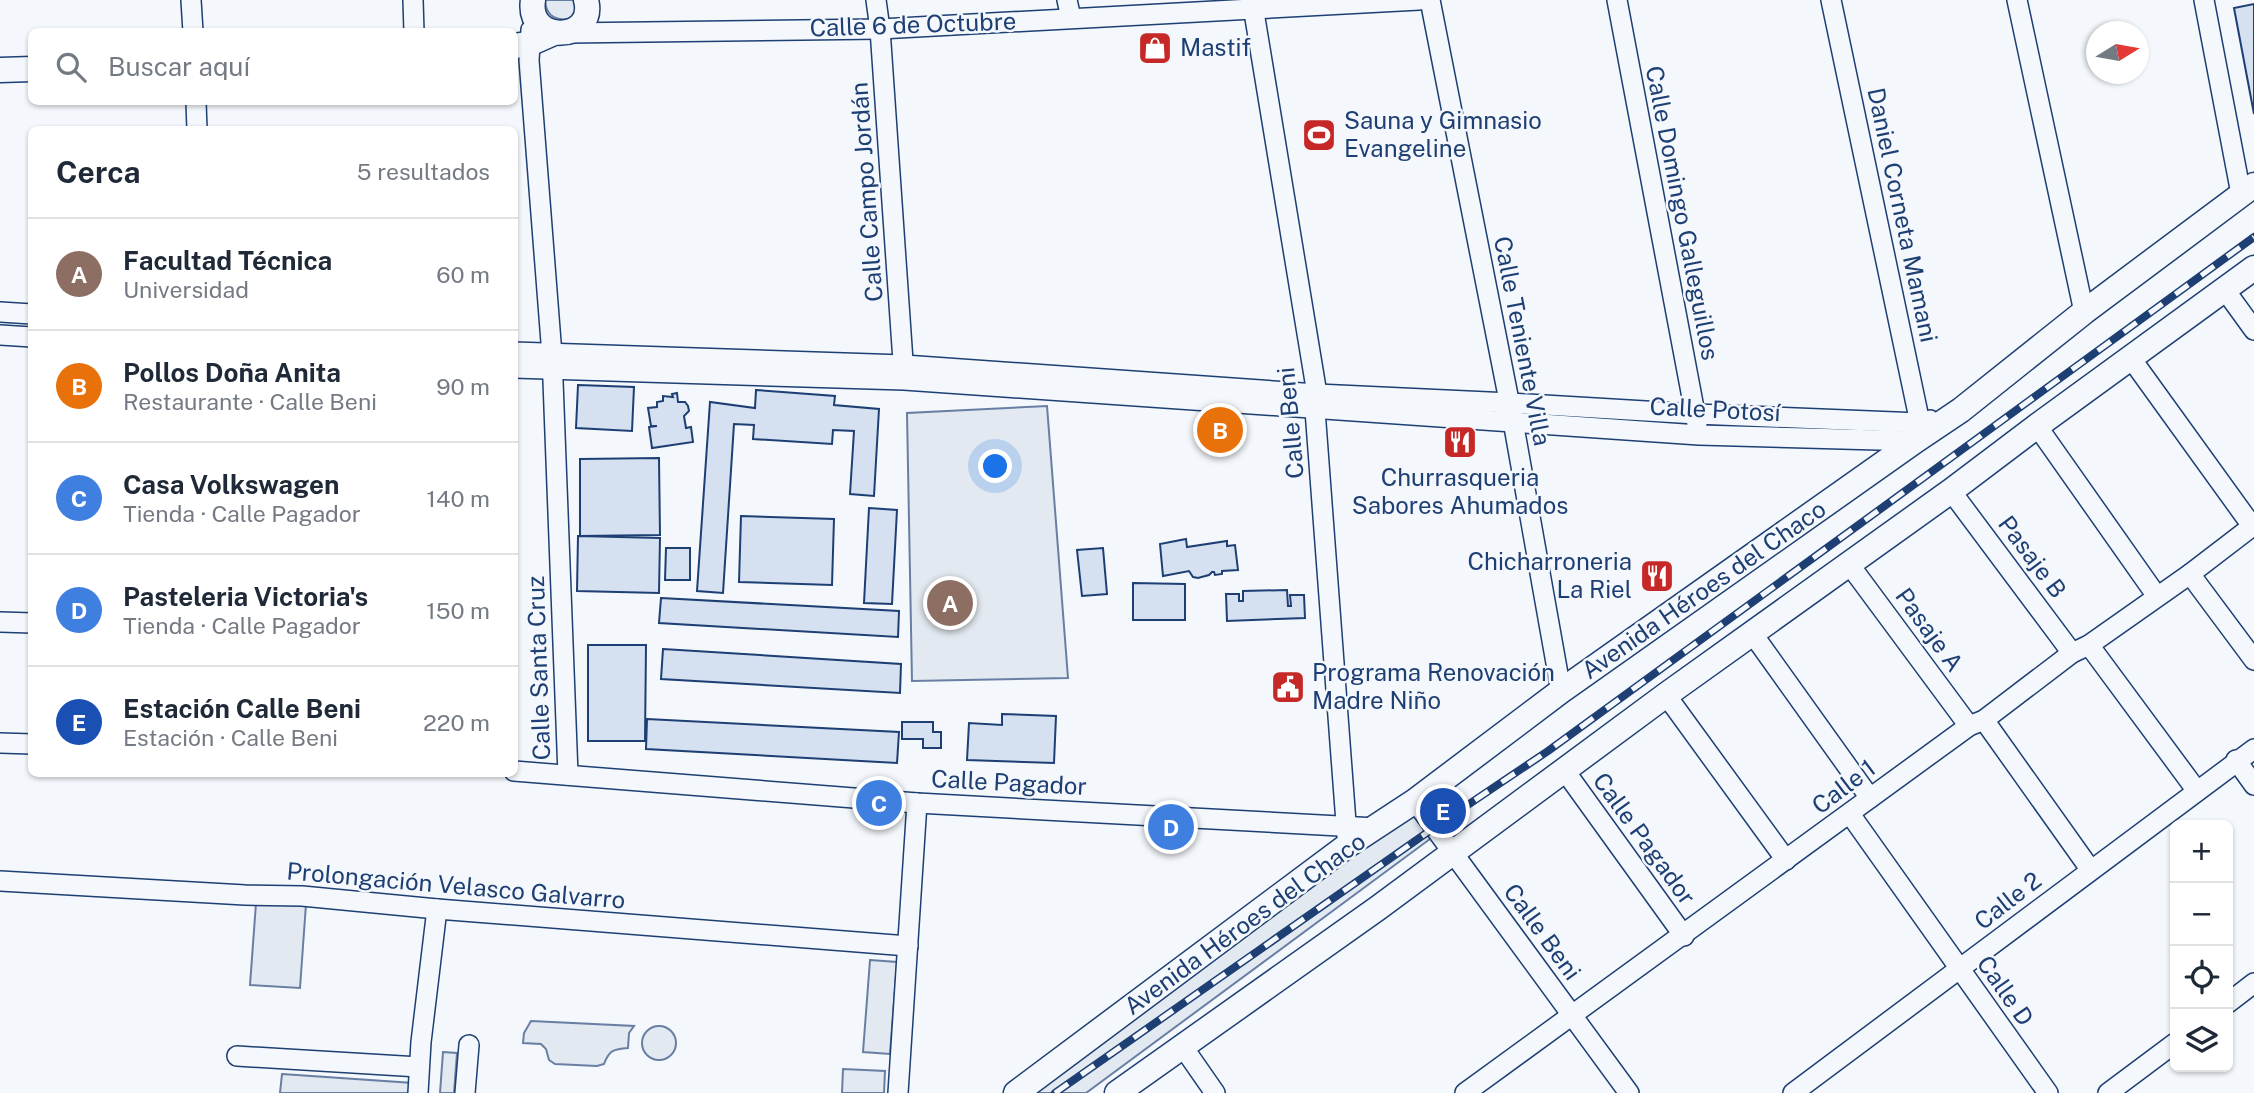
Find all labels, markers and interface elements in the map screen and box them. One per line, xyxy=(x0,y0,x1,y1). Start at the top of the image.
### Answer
street label: Calle 6 de Octubre xyxy=(809,6,1017,42)
north arrow xyxy=(2086,21,2149,84)
search box xyxy=(28,28,518,105)
shop icon: Mastif xyxy=(1136,29,1174,67)
place label: Mastif xyxy=(1180,33,1251,61)
icon: search xyxy=(52,48,90,86)
text: Buscar aquí xyxy=(108,51,250,82)
street label: Calle Domingo Galleguillos xyxy=(1641,63,1725,362)
street label: Calle Campo Jordán xyxy=(844,81,888,303)
street label: Daniel Corneta Mamani xyxy=(1862,85,1944,345)
place label: Sauna y Gimnasio Evangeline xyxy=(1344,106,1542,162)
sports icon: Sauna y Gimnasio Evangeline xyxy=(1300,116,1338,154)
text: Cerca xyxy=(56,154,141,190)
text: 5 resultados xyxy=(357,158,490,185)
street label: Calle Teniente Villa xyxy=(1489,234,1557,448)
text: Facultad Técnica xyxy=(123,245,332,276)
text: A xyxy=(71,261,87,288)
text: 60 m xyxy=(436,261,490,288)
text: Universidad xyxy=(123,276,249,303)
text: Pollos Doña Anita xyxy=(123,357,341,388)
street label: Calle Beni xyxy=(1271,366,1309,480)
text: B xyxy=(71,373,87,400)
text: 90 m xyxy=(436,373,490,400)
text: Restaurante · Calle Beni xyxy=(123,388,377,415)
street label: Calle Potosí xyxy=(1649,392,1782,426)
pin: B xyxy=(1197,404,1243,456)
restaurant icon: Churrasqueria Sabores Ahumados xyxy=(1441,423,1479,461)
your location xyxy=(978,449,1012,483)
place label: Churrasqueria Sabores Ahumados xyxy=(1352,463,1568,519)
text: Casa Volkswagen xyxy=(123,469,339,500)
text: C xyxy=(71,485,87,512)
text: 140 m xyxy=(427,485,490,512)
street label: Avenida Héroes del Chaco xyxy=(1576,494,1831,684)
text: Tienda · Calle Pagador xyxy=(123,500,361,527)
street label: Pasaje B xyxy=(1993,510,2073,603)
place label: Chicharroneria La Riel xyxy=(1468,547,1632,603)
restaurant icon: Chicharroneria La Riel xyxy=(1638,557,1676,595)
street label: Calle Santa Cruz xyxy=(521,575,555,761)
pin: A xyxy=(927,577,973,629)
text: Pasteleria Victoria's xyxy=(123,581,368,612)
street label: Pasaje A xyxy=(1890,582,1969,677)
text: D xyxy=(71,597,87,624)
text: 150 m xyxy=(426,597,490,624)
text: Tienda · Calle Pagador xyxy=(123,612,361,639)
place label: Programa Renovación Madre Niño xyxy=(1312,658,1555,714)
public building icon: Programa Renovación Madre Niño xyxy=(1269,668,1307,706)
text: Estación Calle Beni xyxy=(123,693,361,724)
text: E xyxy=(72,709,86,736)
text: 220 m xyxy=(423,709,490,736)
text: Estación · Calle Beni xyxy=(123,724,338,751)
street label: Calle 1 xyxy=(1806,753,1881,819)
street label: Calle Pagador xyxy=(930,764,1088,800)
street label: Calle Pagador xyxy=(1588,767,1702,910)
pin: C xyxy=(856,777,902,829)
pin: E xyxy=(1420,785,1466,837)
pin: D xyxy=(1148,801,1194,853)
map controls xyxy=(2170,820,2233,1072)
button: + xyxy=(2170,820,2233,883)
street label: Avenida Héroes del Chaco xyxy=(1118,826,1370,1020)
street label: Prolongación Velasco Galvarro xyxy=(286,856,627,914)
street label: Calle 2 xyxy=(1969,866,2046,935)
street label: Calle Beni xyxy=(1499,878,1587,985)
button: − xyxy=(2170,883,2233,946)
button: locate xyxy=(2170,946,2233,1009)
street label: Calle D xyxy=(1972,950,2040,1031)
button: layers xyxy=(2170,1009,2233,1072)

